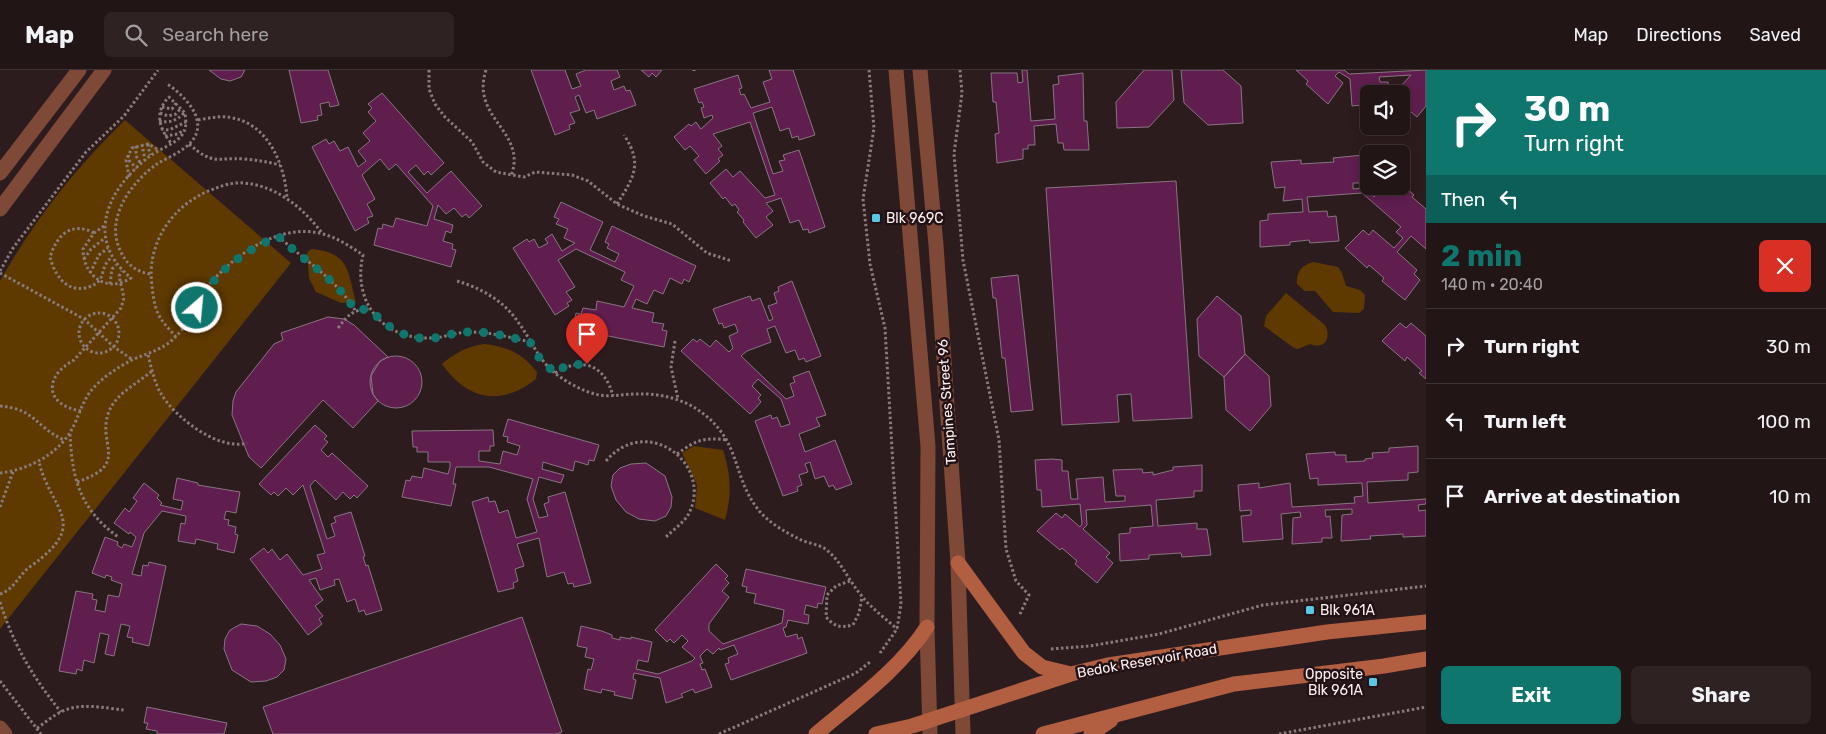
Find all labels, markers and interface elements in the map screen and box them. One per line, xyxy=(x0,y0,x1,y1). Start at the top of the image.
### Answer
search box xyxy=(104,12,454,57)
text: Map xyxy=(25,21,74,49)
icon: search xyxy=(122,21,150,49)
text: Search here xyxy=(162,23,269,46)
text: Map xyxy=(1573,24,1608,46)
text: Directions xyxy=(1636,24,1722,46)
text: Saved xyxy=(1750,24,1801,46)
map controls xyxy=(1360,85,1410,195)
button: sound xyxy=(1360,85,1410,135)
text: 30 m xyxy=(1524,88,1610,130)
icon: right xyxy=(1441,90,1506,155)
text: Turn right xyxy=(1524,130,1624,157)
button: layers xyxy=(1360,145,1410,195)
icon: left xyxy=(1495,185,1523,213)
text: Then xyxy=(1441,188,1485,211)
place label: Blk 969C xyxy=(886,210,944,227)
marker: Blk 969C xyxy=(870,212,882,224)
text: 2 min xyxy=(1441,238,1522,274)
button: close xyxy=(1759,240,1811,292)
text: 140 m · 20:40 xyxy=(1441,275,1543,294)
position arrow xyxy=(170,281,222,333)
pin xyxy=(566,313,608,364)
icon: arrive xyxy=(573,320,601,348)
icon: right xyxy=(1441,332,1469,360)
text: Turn right xyxy=(1484,335,1579,358)
text: 30 m xyxy=(1766,335,1811,358)
street label: Tampines Street 96 xyxy=(934,338,960,466)
icon: left xyxy=(1441,407,1469,435)
text: Turn left xyxy=(1484,410,1566,433)
text: 100 m xyxy=(1757,410,1811,433)
icon: arrive xyxy=(1441,482,1469,510)
text: Arrive at destination xyxy=(1484,485,1680,508)
text: 10 m xyxy=(1769,485,1811,508)
place label: Blk 961A xyxy=(1320,602,1376,619)
marker: Blk 961A xyxy=(1304,604,1316,616)
street label: Bedok Reservoir Road xyxy=(1076,640,1218,682)
place label: Opposite Blk 961A xyxy=(1305,666,1364,699)
button: Exit xyxy=(1441,666,1621,724)
button: Share xyxy=(1631,666,1811,724)
marker: Opposite Blk 961A xyxy=(1367,676,1379,688)

